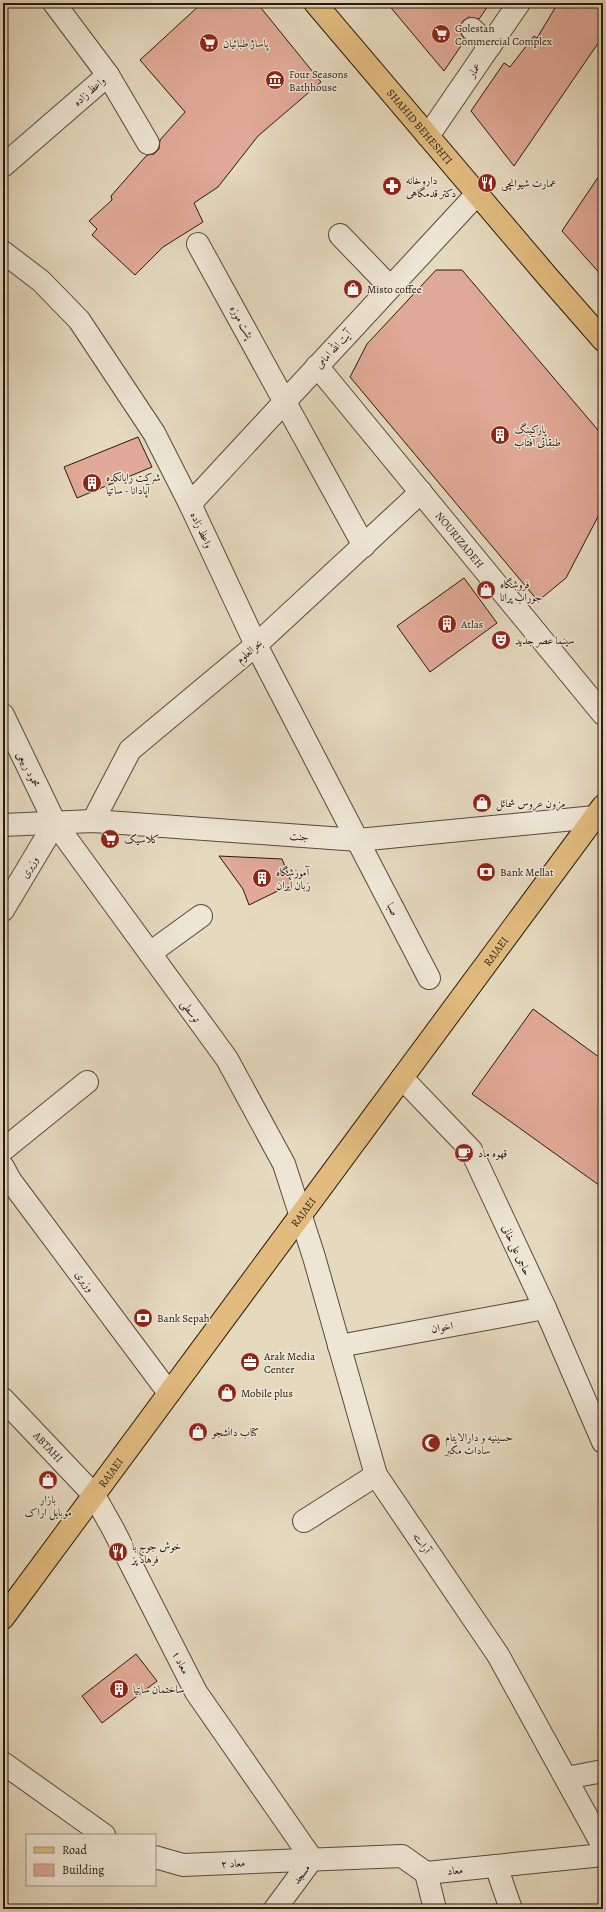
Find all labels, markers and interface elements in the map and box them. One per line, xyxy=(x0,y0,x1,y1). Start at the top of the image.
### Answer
place label: Golestan Commercial Complex xyxy=(455,21,553,49)
supermarket icon: Golestan Commercial Complex xyxy=(430,23,452,45)
supermarket icon: پاساژ طبائیان xyxy=(198,32,220,54)
place label: پاساژ طبائیان xyxy=(223,36,269,51)
street label: عمار xyxy=(464,60,485,81)
place label: Four Seasons Bathhouse xyxy=(289,67,348,95)
museum icon: Four Seasons Bathhouse xyxy=(264,69,286,91)
street label: واعظ زاده xyxy=(70,73,109,110)
street label: SHAHID BEHESHTI xyxy=(383,86,456,168)
restaurant icon: عمارت شیوانچی xyxy=(476,172,498,194)
place label: داروخانه دکتر قدمگاهی xyxy=(406,173,456,201)
pharmacy icon: داروخانه دکتر قدمگاهی xyxy=(381,175,403,197)
place label: عمارت شیوانچی xyxy=(501,176,557,192)
shop icon: Misto coffee xyxy=(342,278,364,300)
place label: Misto coffee xyxy=(367,282,422,297)
street label: پشت موزه xyxy=(226,303,257,342)
street label: آیت الله امامی xyxy=(310,324,356,372)
place label: پارکینگ طبقاتی آفتاب xyxy=(514,422,561,450)
building icon: پارکینگ طبقاتی آفتاب xyxy=(489,424,511,446)
place label: شرکت رایانکده آپادانا - ساتیا xyxy=(106,470,161,498)
building icon: شرکت رایانکده آپادانا - ساتیا xyxy=(81,472,103,494)
street label: NOURIZADEH xyxy=(432,509,487,572)
street label: واعظ زاده xyxy=(187,510,216,551)
place label: فروشگاه جوراب پرانا xyxy=(500,577,542,605)
shop icon: فروشگاه جوراب پرانا xyxy=(475,579,497,601)
building icon: Atlas xyxy=(436,613,458,635)
place label: Atlas xyxy=(460,617,483,632)
theatre icon: سینما عصر جدید xyxy=(490,629,512,651)
place label: سینما عصر جدید xyxy=(515,633,575,648)
street label: بحرالعلوم xyxy=(233,636,267,668)
street label: محمود ربیعی xyxy=(13,749,44,790)
shop icon: مزون عروس شمائل xyxy=(471,792,493,814)
place label: مزون عروس شمائل xyxy=(496,796,565,812)
supermarket icon: کلاسیک xyxy=(99,828,121,850)
street label: جنت xyxy=(289,828,309,845)
place label: کلاسیک xyxy=(124,832,159,847)
street label: وزیری xyxy=(17,853,42,881)
bank icon: Bank Mellat xyxy=(475,861,497,883)
place label: آموزشگاه زبان ایران xyxy=(276,865,311,893)
place label: Bank Mellat xyxy=(500,865,554,880)
building icon: آموزشگاه زبان ایران xyxy=(251,867,273,889)
street label: صبا xyxy=(383,900,402,919)
street label: RAJAEI xyxy=(480,934,512,969)
street label: توسطی xyxy=(176,997,204,1027)
cafe icon: قهوه ماد xyxy=(453,1142,475,1164)
place label: قهوه ماد xyxy=(478,1146,507,1161)
street label: RAJAEI xyxy=(288,1194,320,1230)
street label: حاجی علی خانی xyxy=(497,1222,535,1279)
street label: وزیری xyxy=(72,1267,98,1295)
bank icon: Bank Sepah xyxy=(132,1307,154,1329)
place label: Bank Sepah xyxy=(157,1311,210,1326)
street label: اخوان xyxy=(430,1318,454,1337)
place label: Arak Media Center xyxy=(263,1349,316,1377)
office icon: Arak Media Center xyxy=(239,1351,261,1373)
shop icon: Mobile plus xyxy=(216,1382,238,1404)
place label: Mobile plus xyxy=(241,1386,293,1401)
shop icon: کتاب دانشجو xyxy=(187,1421,209,1443)
place label: کتاب دانشجو xyxy=(211,1425,259,1440)
street label: ABTAHI xyxy=(29,1428,66,1466)
place label: حسینیه و دارالایتام سادات مکبر xyxy=(444,1430,513,1458)
mosque icon: حسینیه و دارالایتام سادات مکبر xyxy=(420,1432,442,1454)
street label: RAJAEI xyxy=(95,1455,127,1491)
shop icon: بازار موبایل اراک xyxy=(37,1469,59,1491)
place label: بازار موبایل اراک xyxy=(24,1492,72,1521)
street label: آراسته xyxy=(409,1530,435,1558)
place label: خوش جوج با فرهاد پز xyxy=(131,1539,181,1567)
restaurant icon: خوش جوج با فرهاد پز xyxy=(107,1541,129,1563)
street label: معاد ۱ xyxy=(168,1648,193,1676)
building icon: ساختمان ساتیا xyxy=(108,1678,130,1700)
place label: ساختمان ساتیا xyxy=(133,1682,184,1697)
legend xyxy=(26,1834,156,1886)
text: Road xyxy=(62,1842,88,1858)
street label: معاد ۲ xyxy=(220,1855,246,1872)
street label: مسجد xyxy=(289,1861,314,1887)
text: Building xyxy=(62,1862,104,1878)
street label: معاد xyxy=(447,1862,464,1879)

